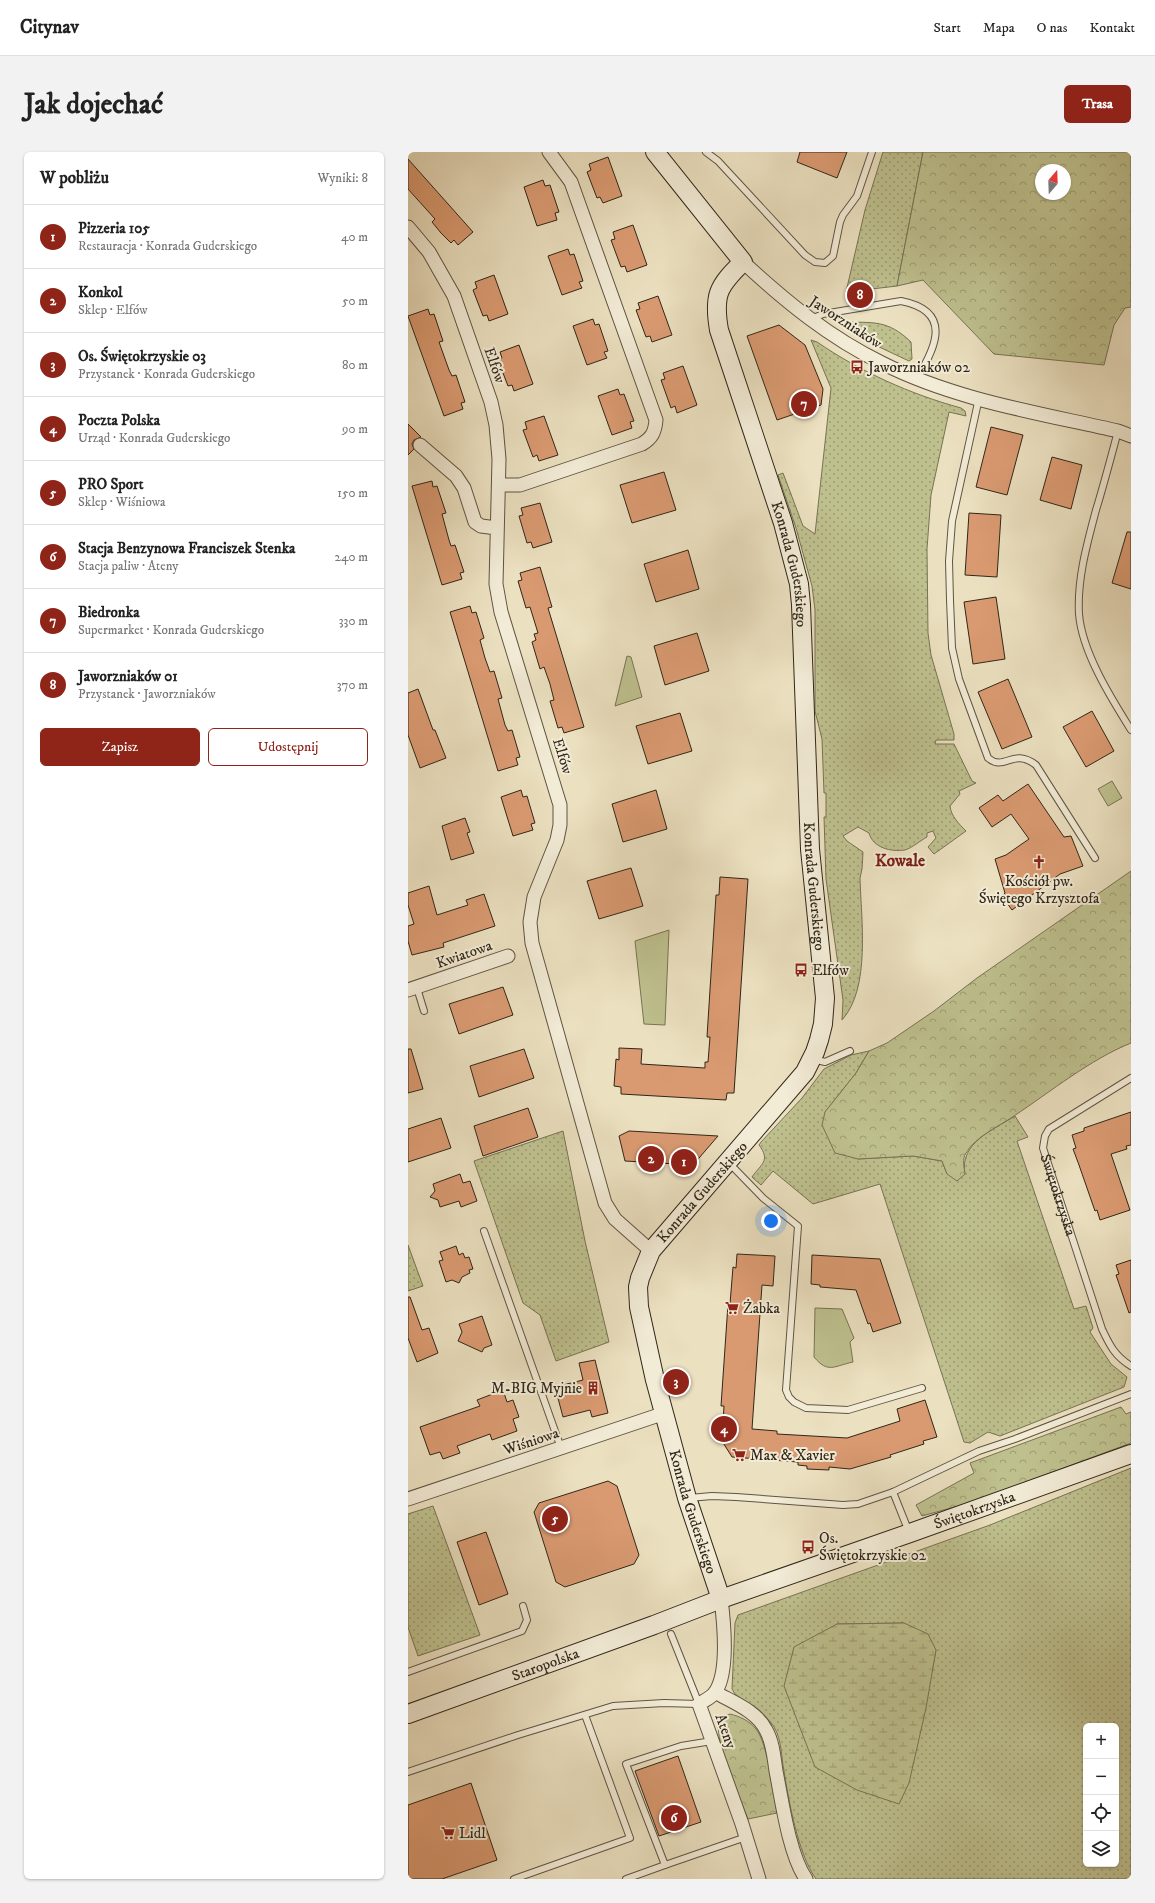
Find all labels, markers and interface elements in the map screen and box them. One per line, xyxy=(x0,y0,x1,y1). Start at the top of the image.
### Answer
text: Citynav xyxy=(20,16,79,39)
text: Start xyxy=(933,19,961,37)
text: Mapa xyxy=(983,19,1015,37)
text: O nas xyxy=(1037,19,1067,37)
text: Kontakt xyxy=(1089,19,1135,37)
button: Trasa xyxy=(1064,85,1131,123)
text: Jak dojechać xyxy=(24,87,163,122)
north arrow xyxy=(1035,164,1071,200)
text: W pobliżu xyxy=(40,167,109,189)
text: Wyniki: 8 xyxy=(318,170,368,186)
text: Pizzeria 105 xyxy=(78,219,150,238)
text: 1 xyxy=(51,229,55,245)
text: 40 m xyxy=(341,229,368,245)
text: Restauracja · Konrada Guderskiego xyxy=(78,238,257,254)
pin: 8 xyxy=(847,280,873,310)
text: Konkol xyxy=(78,283,123,302)
street label: Jaworzniaków xyxy=(804,291,886,353)
text: 2 xyxy=(50,293,56,309)
text: 50 m xyxy=(342,293,368,309)
text: Sklep · Elfów xyxy=(78,302,148,318)
street label: Elfów xyxy=(480,345,510,386)
text: Os. Świętokrzyskie 03 xyxy=(78,347,206,366)
text: 3 xyxy=(51,357,55,373)
text: 80 m xyxy=(342,357,368,373)
place label: Jaworzniaków 02 xyxy=(866,358,970,377)
bus stop icon: Jaworzniaków 02 xyxy=(849,359,865,375)
text: Przystanek · Konrada Guderskiego xyxy=(78,366,255,382)
pin: 7 xyxy=(791,389,817,419)
text: Poczta Polska xyxy=(78,411,160,430)
text: 4 xyxy=(49,421,57,437)
text: 90 m xyxy=(342,421,368,437)
text: Urząd · Konrada Guderskiego xyxy=(78,430,230,446)
text: PRO Sport xyxy=(78,475,143,494)
text: 5 xyxy=(50,485,56,501)
text: 150 m xyxy=(337,485,368,501)
text: Sklep · Wiśniowa xyxy=(78,494,166,510)
street label: Konrada Guderskiego xyxy=(766,499,811,627)
text: Stacja Benzynowa Franciszek Stenka xyxy=(78,539,295,558)
text: 6 xyxy=(50,549,56,565)
text: 240 m xyxy=(335,549,368,565)
text: Stacja paliw · Ateny xyxy=(78,558,179,574)
text: Biedronka xyxy=(78,603,140,622)
text: 7 xyxy=(50,613,56,629)
text: 330 m xyxy=(339,613,368,629)
text: Supermarket · Konrada Guderskiego xyxy=(78,622,264,638)
text: Jaworzniaków 01 xyxy=(78,667,178,686)
text: 8 xyxy=(50,677,56,693)
text: 370 m xyxy=(337,677,368,693)
text: Przystanek · Jaworzniaków xyxy=(78,686,216,702)
button: Zapisz xyxy=(40,728,200,766)
button: Udostępnij xyxy=(208,728,368,766)
street label: Elfów xyxy=(548,736,577,777)
street label: Konrada Guderskiego xyxy=(799,822,829,951)
district label: Kowale xyxy=(875,850,925,872)
church icon: Kościół pw. Świętego Krzysztofa xyxy=(1031,854,1047,870)
place label: Kościół pw. Świętego Krzysztofa xyxy=(979,872,1100,908)
street label: Kwiatowa xyxy=(434,936,495,973)
place label: Elfów xyxy=(812,961,849,980)
bus stop icon: Elfów xyxy=(793,962,809,978)
street label: Konrada Guderskiego xyxy=(653,1138,752,1247)
pin: 2 xyxy=(638,1144,664,1174)
pin: 1 xyxy=(671,1147,697,1177)
street label: Świętokrzyska xyxy=(1036,1151,1080,1239)
your location xyxy=(761,1211,781,1231)
place label: Żabka xyxy=(743,1299,780,1318)
supermarket icon: Żabka xyxy=(724,1300,740,1316)
pin: 3 xyxy=(663,1367,689,1397)
place label: M-BIG Myjnie xyxy=(491,1379,582,1398)
building icon: M-BIG Myjnie xyxy=(585,1380,601,1396)
pin: 4 xyxy=(711,1414,737,1444)
street label: Wiśniowa xyxy=(500,1423,562,1460)
place label: Max & Xavier xyxy=(750,1446,835,1465)
supermarket icon: Max & Xavier xyxy=(731,1447,747,1463)
street label: Konrada Guderskiego xyxy=(664,1448,721,1576)
street label: Świętokrzyska xyxy=(931,1487,1018,1534)
pin: 5 xyxy=(542,1504,568,1534)
place label: Os. Świętokrzyskie 02 xyxy=(819,1529,927,1565)
bus stop icon: Os. Świętokrzyskie 02 xyxy=(800,1539,816,1555)
street label: Staropolska xyxy=(509,1644,582,1686)
street label: Ateny xyxy=(711,1711,741,1752)
map controls xyxy=(1083,1723,1119,1867)
button: + xyxy=(1083,1723,1119,1759)
button: − xyxy=(1083,1759,1119,1795)
button: locate xyxy=(1083,1795,1119,1831)
pin: 6 xyxy=(661,1803,687,1833)
place label: Lidl xyxy=(459,1824,486,1843)
supermarket icon: Lidl xyxy=(440,1825,456,1841)
button: layers xyxy=(1083,1831,1119,1867)

